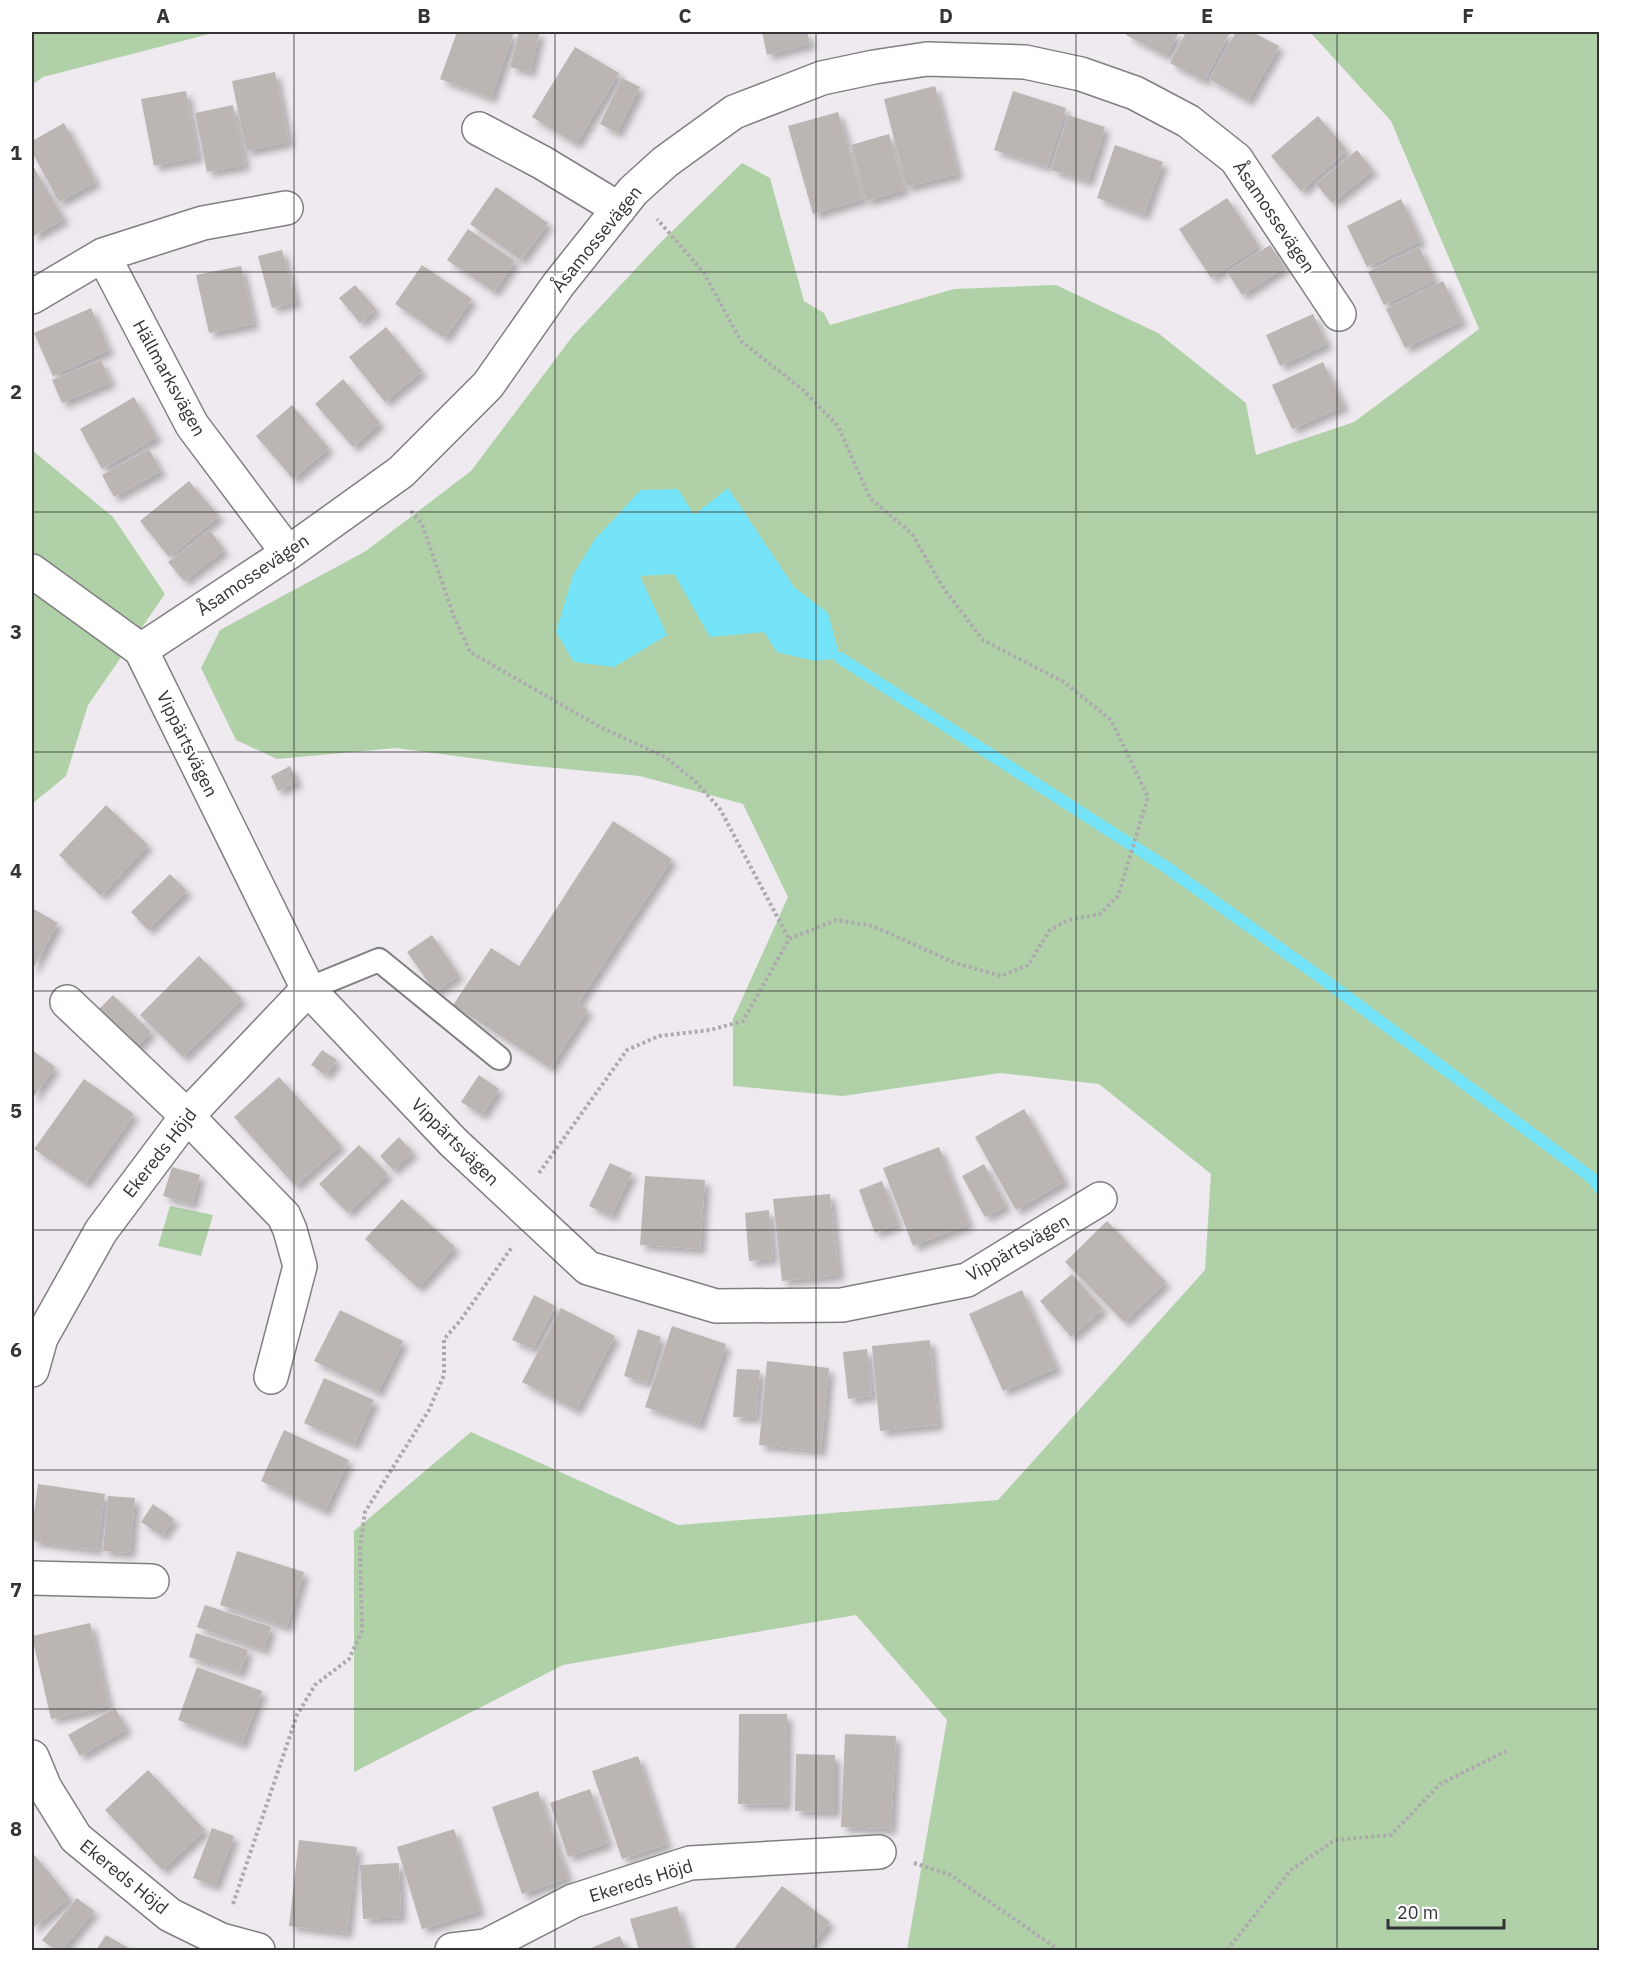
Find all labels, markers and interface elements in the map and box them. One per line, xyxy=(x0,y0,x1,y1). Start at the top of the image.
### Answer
text: A xyxy=(156,2,170,29)
text: B xyxy=(417,2,431,29)
text: C xyxy=(678,2,692,29)
text: D xyxy=(939,2,953,29)
text: E xyxy=(1201,2,1213,29)
text: F xyxy=(1462,2,1474,29)
text: 1 xyxy=(10,139,22,166)
street label: Åsamossevägen xyxy=(1228,156,1321,277)
street label: Åsamossevägen xyxy=(546,180,647,297)
street label: Hällmarksvägen xyxy=(128,315,211,440)
text: 2 xyxy=(10,378,22,405)
street label: Åsamossevägen xyxy=(192,528,313,621)
text: 3 xyxy=(10,618,22,645)
street label: Vippärtsvägen xyxy=(152,687,223,801)
text: 4 xyxy=(10,857,22,884)
street label: Vippärtsvägen xyxy=(406,1093,504,1191)
text: 5 xyxy=(10,1097,22,1124)
street label: Ekereds Höjd xyxy=(118,1103,202,1202)
street label: Vippärtsvägen xyxy=(962,1209,1073,1286)
text: 6 xyxy=(10,1336,22,1363)
text: 7 xyxy=(10,1576,22,1603)
text: 8 xyxy=(10,1815,22,1842)
street label: Ekereds Höjd xyxy=(75,1834,173,1919)
street label: Ekereds Höjd xyxy=(586,1854,695,1907)
scale bar xyxy=(1388,1892,1504,1930)
text: 20 m xyxy=(1397,1901,1439,1924)

